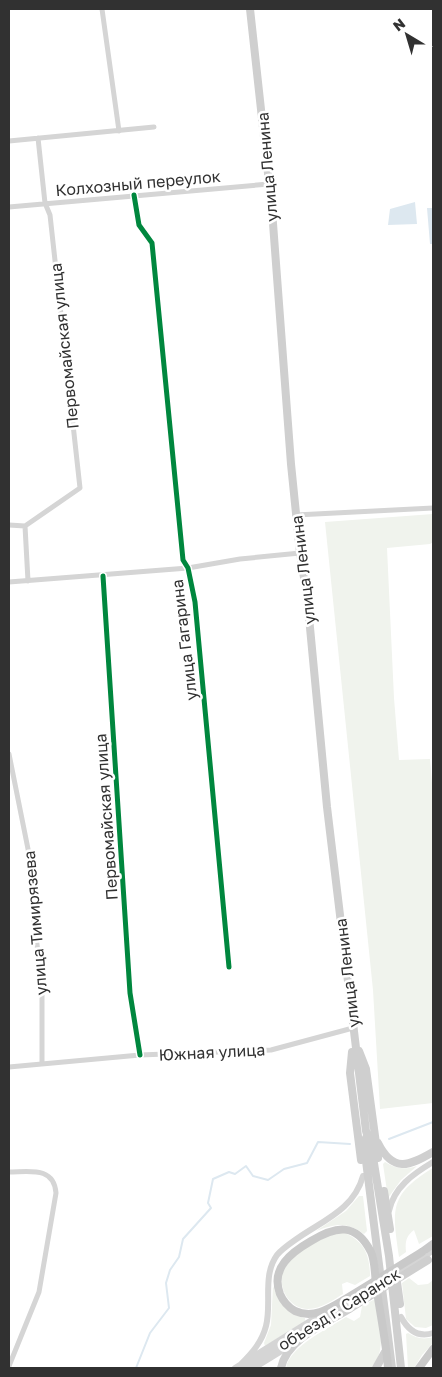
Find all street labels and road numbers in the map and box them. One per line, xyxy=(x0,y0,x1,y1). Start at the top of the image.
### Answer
street label: улица Ленина xyxy=(252,111,282,223)
street label: Колхозный переулок xyxy=(55,166,221,200)
street label: Первомайская улица xyxy=(45,262,83,430)
street label: улица Ленина xyxy=(286,514,320,626)
street label: улица Гагарина xyxy=(167,578,201,702)
street label: Первомайская улица xyxy=(90,733,122,901)
street label: улица Тимирязева xyxy=(19,850,51,996)
street label: улица Ленина xyxy=(330,917,364,1029)
street label: Южная улица xyxy=(158,1039,266,1065)
street label: объезд г. Саранск xyxy=(274,1263,404,1355)

